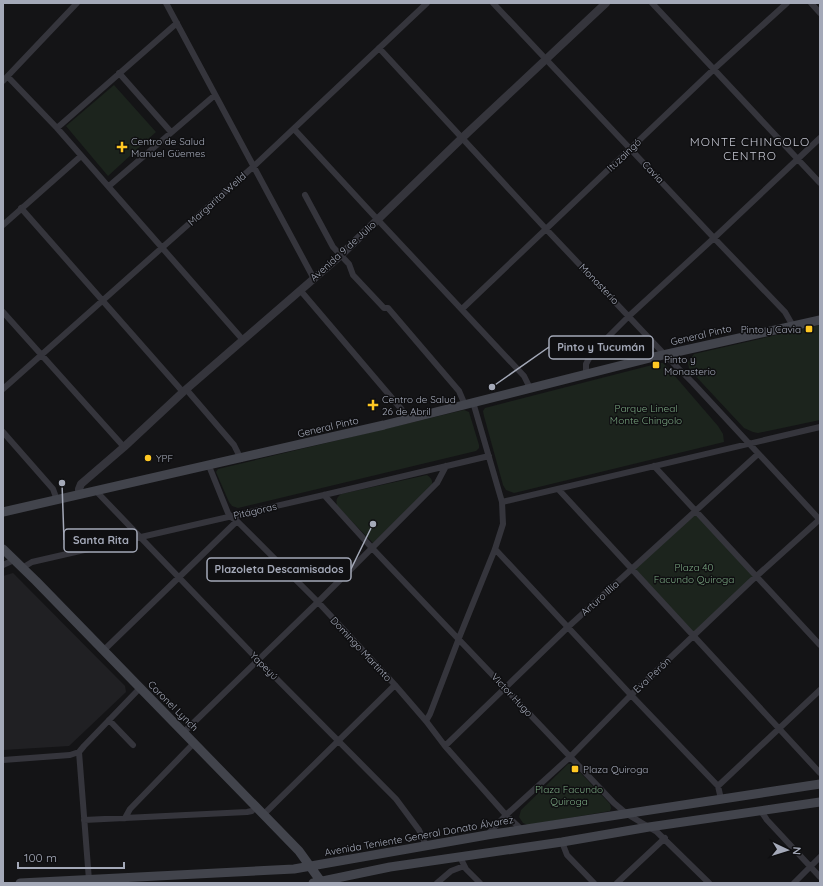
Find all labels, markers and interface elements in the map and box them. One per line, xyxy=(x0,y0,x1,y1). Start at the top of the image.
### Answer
district label: MONTE CHINGOLO CENTRO xyxy=(690,134,810,163)
place label: Centro de Salud Manuel Güemes xyxy=(131,135,206,160)
street label: Ituzaingó xyxy=(604,136,644,174)
marker: Centro de Salud Manuel Güemes xyxy=(116,141,128,153)
street label: Cavia xyxy=(639,158,667,186)
street label: Margarita Weild xyxy=(185,169,249,229)
street label: Avenida 9 de Julio xyxy=(307,218,379,284)
street label: Monasterio xyxy=(576,261,622,307)
street label: General Pinto xyxy=(669,322,733,348)
place label: Pinto y Cavia xyxy=(741,323,801,336)
marker: Pinto y Cavia xyxy=(804,324,814,334)
callout: Pinto y Tucumán xyxy=(549,336,653,359)
text: Pinto y Tucumán xyxy=(557,340,645,354)
place label: Pinto y Monasterio xyxy=(664,353,716,378)
marker: Pinto y Monasterio xyxy=(651,360,661,370)
place label: Centro de Salud 26 de Abril xyxy=(382,393,456,418)
marker: Centro de Salud 26 de Abril xyxy=(367,399,379,411)
park label: Parque Lineal Monte Chingolo xyxy=(610,402,682,427)
street label: General Pinto xyxy=(296,414,360,440)
place label: YPF xyxy=(156,452,174,465)
marker: YPF xyxy=(143,453,153,463)
street label: Pitágoras xyxy=(232,500,278,522)
callout: Santa Rita xyxy=(64,529,137,552)
text: Santa Rita xyxy=(73,533,129,547)
callout: Plazoleta Descamisados xyxy=(207,558,351,581)
park label: Plaza 40 Facundo Quiroga xyxy=(654,561,734,586)
text: Plazoleta Descamisados xyxy=(215,562,343,576)
street label: Arturo Illia xyxy=(578,577,622,619)
street label: Domingo Martinto xyxy=(328,614,394,684)
street label: Yapeyú xyxy=(247,649,281,683)
street label: Eva Perón xyxy=(630,654,674,696)
street label: Victor Hugo xyxy=(489,671,535,719)
street label: Coronel Lynch xyxy=(145,678,201,734)
place label: Plaza Quiroga xyxy=(583,763,648,776)
marker: Plaza Quiroga xyxy=(570,764,580,774)
park label: Plaza Facundo Quiroga xyxy=(535,783,603,808)
street label: Avenida Teniente General Donato Álvarez xyxy=(324,813,515,859)
north arrow xyxy=(767,830,807,870)
scale bar xyxy=(18,844,124,870)
text: N xyxy=(790,846,804,855)
text: 100 m xyxy=(24,850,57,865)

